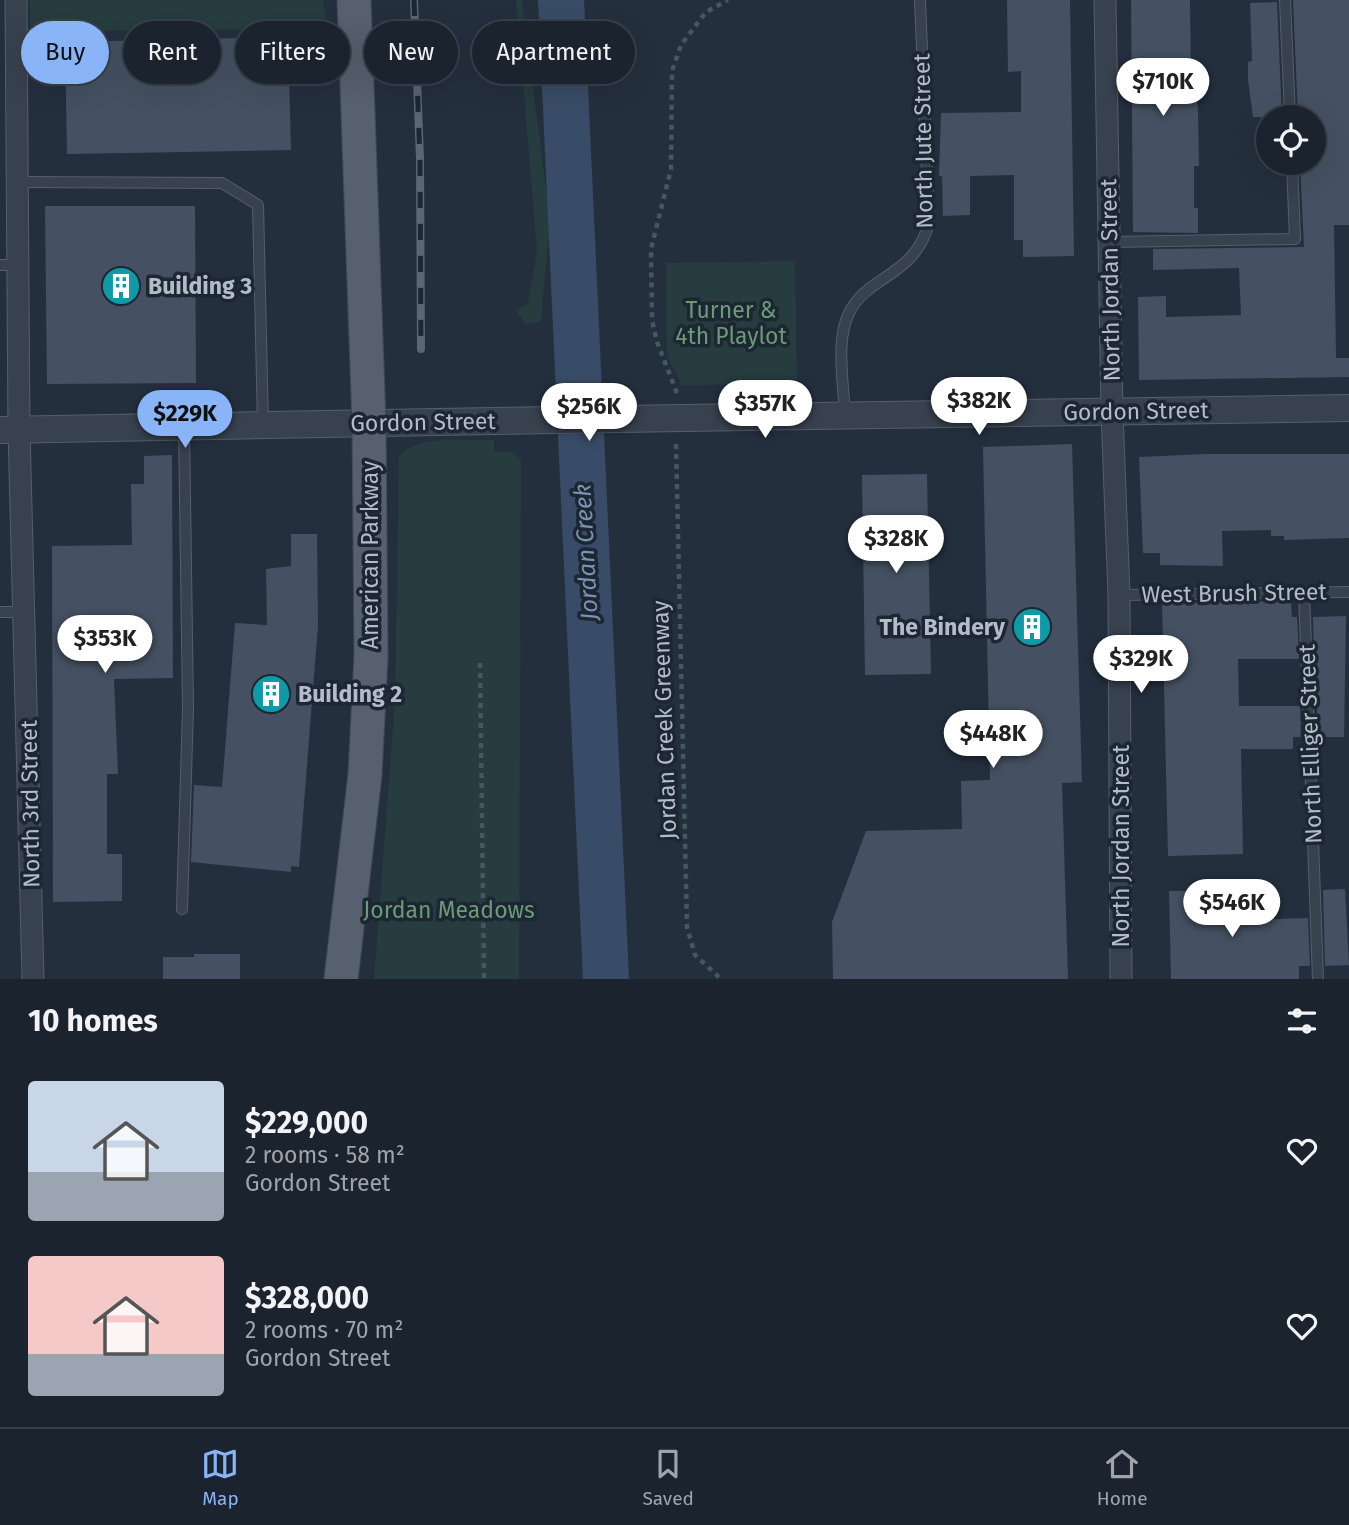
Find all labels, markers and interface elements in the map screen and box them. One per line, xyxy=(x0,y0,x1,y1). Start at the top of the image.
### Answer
chip: Buy xyxy=(21,21,109,84)
chip: Rent xyxy=(123,21,221,84)
chip: Filters xyxy=(235,21,350,84)
chip: New xyxy=(364,21,458,84)
chip: Apartment xyxy=(472,21,635,84)
street label: North Jute Street xyxy=(907,52,939,229)
pin: $710K xyxy=(1114,58,1212,118)
text: $710K xyxy=(1132,67,1194,95)
map controls xyxy=(1256,105,1326,175)
button: locate xyxy=(1256,105,1326,175)
street label: North Jordan Street xyxy=(1094,178,1126,382)
building icon: Building 3 xyxy=(100,265,142,307)
place label: Building 3 xyxy=(148,272,252,300)
park label: Turner & 4th Playlot xyxy=(675,296,788,350)
pin: $382K xyxy=(930,378,1028,437)
pin: $357K xyxy=(716,380,814,440)
pin: $256K xyxy=(540,384,638,443)
text: $382K xyxy=(947,386,1011,414)
text: $357K xyxy=(734,389,796,417)
pin: $229K xyxy=(136,391,234,450)
text: $256K xyxy=(557,392,621,420)
street label: Gordon Street xyxy=(1063,396,1210,426)
text: $229K xyxy=(153,399,217,427)
street label: Gordon Street xyxy=(350,407,497,437)
street label: American Parkway xyxy=(356,460,384,649)
water label: Jordan Creek xyxy=(568,483,604,623)
pin: $328K xyxy=(847,516,945,575)
text: $328K xyxy=(864,524,928,552)
street label: West Brush Street xyxy=(1141,577,1328,609)
street label: Jordan Creek Greenway xyxy=(646,599,682,840)
building icon: The Bindery xyxy=(1011,606,1053,648)
place label: The Bindery xyxy=(880,613,1006,641)
pin: $353K xyxy=(56,616,154,675)
text: $353K xyxy=(73,624,137,652)
pin: $329K xyxy=(1092,636,1190,695)
street label: North Elliger Street xyxy=(1293,643,1327,844)
text: $329K xyxy=(1109,644,1173,672)
building icon: Building 2 xyxy=(250,673,292,715)
place label: Building 2 xyxy=(298,680,402,708)
pin: $448K xyxy=(944,710,1042,770)
street label: North 3rd Street xyxy=(15,719,45,888)
text: $448K xyxy=(960,719,1026,747)
street label: North Jordan Street xyxy=(1107,744,1135,947)
pin: $546K xyxy=(1183,880,1281,939)
text: $546K xyxy=(1199,888,1265,916)
park label: Jordan Meadows xyxy=(363,896,535,924)
icon: filters xyxy=(1283,1002,1321,1040)
text: 10 homes xyxy=(28,1003,158,1039)
text: $229,000 xyxy=(245,1105,368,1141)
icon: home xyxy=(84,1109,168,1193)
icon: heart xyxy=(1283,1132,1321,1170)
text: 2 rooms · 58 m² xyxy=(245,1141,405,1169)
text: Gordon Street xyxy=(245,1169,390,1197)
text: $328,000 xyxy=(245,1280,369,1316)
icon: home xyxy=(84,1284,168,1368)
icon: heart xyxy=(1283,1307,1321,1345)
text: 2 rooms · 70 m² xyxy=(245,1316,403,1344)
text: Gordon Street xyxy=(245,1344,390,1372)
tab: Map xyxy=(201,1445,239,1510)
tab: Saved xyxy=(642,1445,694,1510)
tab: Home xyxy=(1097,1445,1147,1510)

